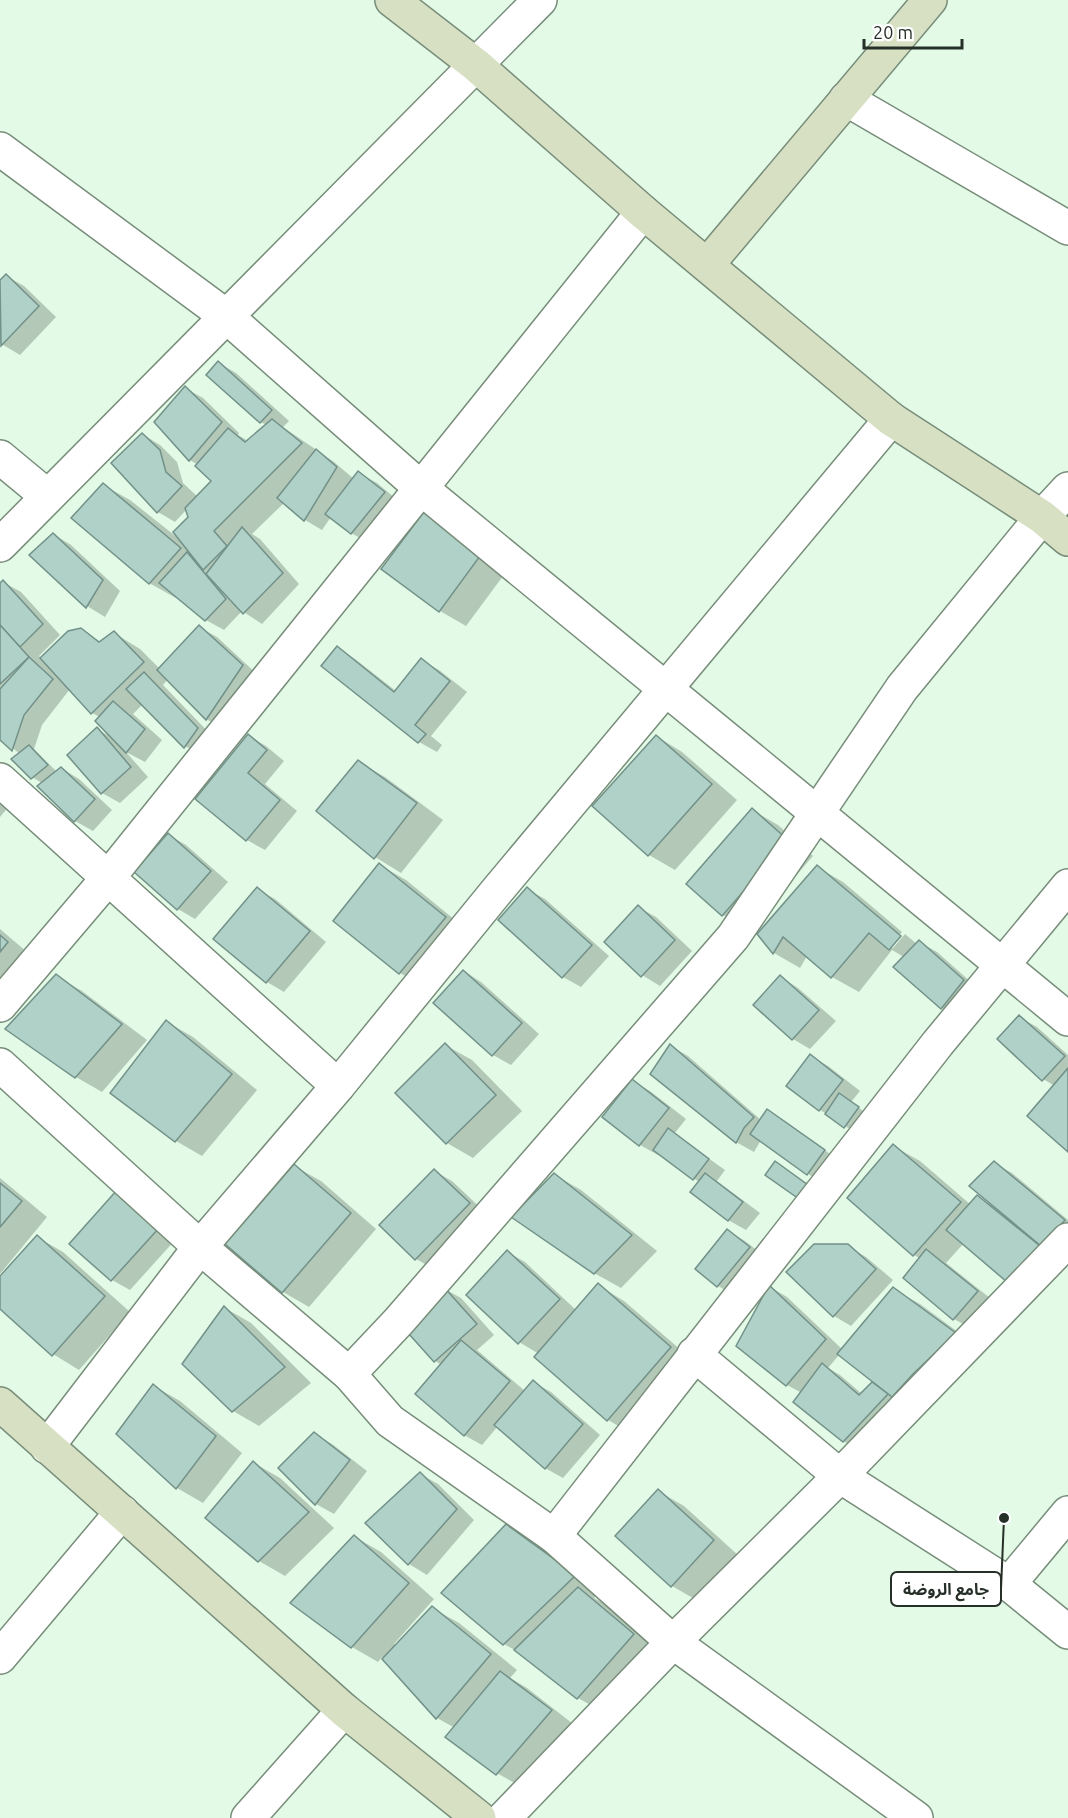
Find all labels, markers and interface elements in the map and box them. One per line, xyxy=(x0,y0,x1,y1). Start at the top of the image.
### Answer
scale bar xyxy=(864,12,962,50)
text: 20 m xyxy=(873,22,913,42)
callout: جامع الروضة xyxy=(891,1572,1001,1606)
text: جامع الروضة xyxy=(903,1580,989,1602)

